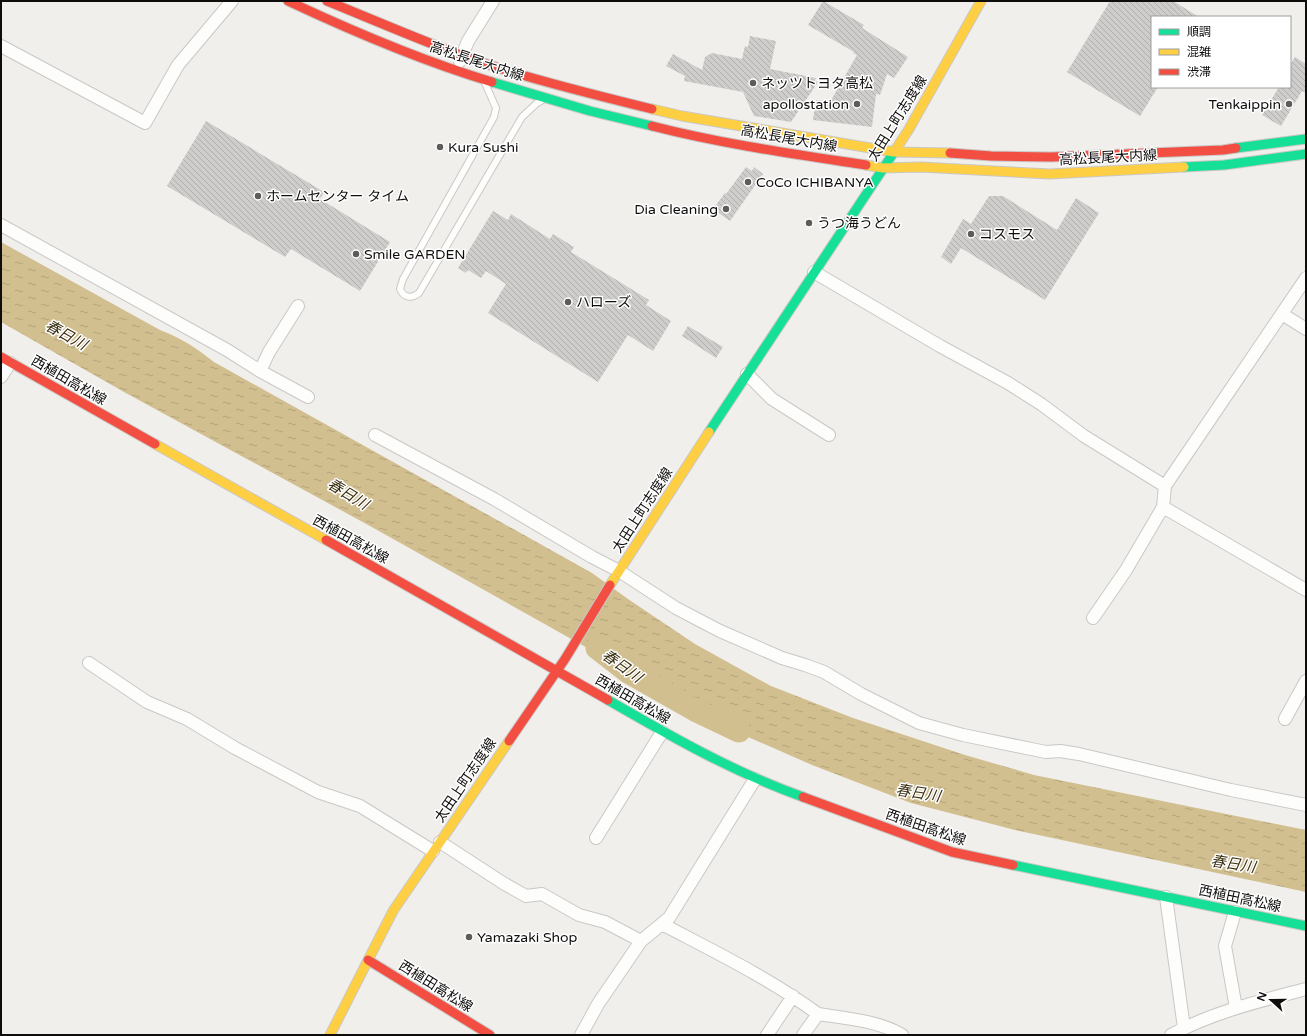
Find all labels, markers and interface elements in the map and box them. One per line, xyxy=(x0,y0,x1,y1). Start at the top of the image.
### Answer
legend xyxy=(1151,16,1291,88)
text: 順調 xyxy=(1187,25,1211,39)
street label: 高松長尾大内線 xyxy=(428,38,526,85)
text: 混雑 xyxy=(1187,45,1211,59)
text: 渋滞 xyxy=(1187,65,1211,79)
street label: 太田上町志度線 xyxy=(864,72,931,164)
place label: ネッツトヨタ高松 xyxy=(761,75,873,92)
marker: ネッツトヨタ高松 xyxy=(748,78,758,88)
place label: apollostation xyxy=(763,96,849,113)
place label: Tenkaippin xyxy=(1208,96,1281,113)
marker: apollostation xyxy=(852,99,862,109)
marker: Tenkaippin xyxy=(1284,99,1294,109)
street label: 高松長尾大内線 xyxy=(739,122,839,155)
place label: Kura Sushi xyxy=(448,139,519,156)
marker: Kura Sushi xyxy=(435,142,445,152)
street label: 高松長尾大内線 xyxy=(1059,146,1157,169)
place label: CoCo ICHIBANYA xyxy=(756,174,874,191)
marker: CoCo ICHIBANYA xyxy=(743,177,753,187)
place label: ホームセンター タイム xyxy=(266,188,409,205)
marker: ホームセンター タイム xyxy=(253,191,263,201)
place label: Dia Cleaning xyxy=(634,201,718,218)
marker: Dia Cleaning xyxy=(721,204,731,214)
place label: うつ海うどん xyxy=(817,215,901,232)
marker: うつ海うどん xyxy=(804,218,814,228)
place label: コスモス xyxy=(979,226,1035,243)
marker: コスモス xyxy=(966,229,976,239)
place label: Smile GARDEN xyxy=(364,246,466,263)
marker: Smile GARDEN xyxy=(351,249,361,259)
place label: ハローズ xyxy=(576,294,631,311)
marker: ハローズ xyxy=(563,297,573,307)
water label: 春日川 xyxy=(42,316,92,355)
street label: 西植田高松線 xyxy=(28,352,109,409)
street label: 太田上町志度線 xyxy=(609,465,676,556)
water label: 春日川 xyxy=(324,475,374,514)
street label: 西植田高松線 xyxy=(310,512,392,567)
water label: 春日川 xyxy=(598,646,647,687)
street label: 西植田高松線 xyxy=(592,671,673,728)
street label: 太田上町志度線 xyxy=(431,735,500,826)
water label: 春日川 xyxy=(894,781,944,806)
street label: 西植田高松線 xyxy=(883,806,968,849)
water label: 春日川 xyxy=(1209,852,1259,877)
street label: 西植田高松線 xyxy=(1197,881,1283,916)
place label: Yamazaki Shop xyxy=(477,929,578,946)
marker: Yamazaki Shop xyxy=(464,932,474,942)
street label: 西植田高松線 xyxy=(396,957,476,1016)
north arrow xyxy=(1251,980,1291,1020)
text: N xyxy=(1254,990,1270,1003)

